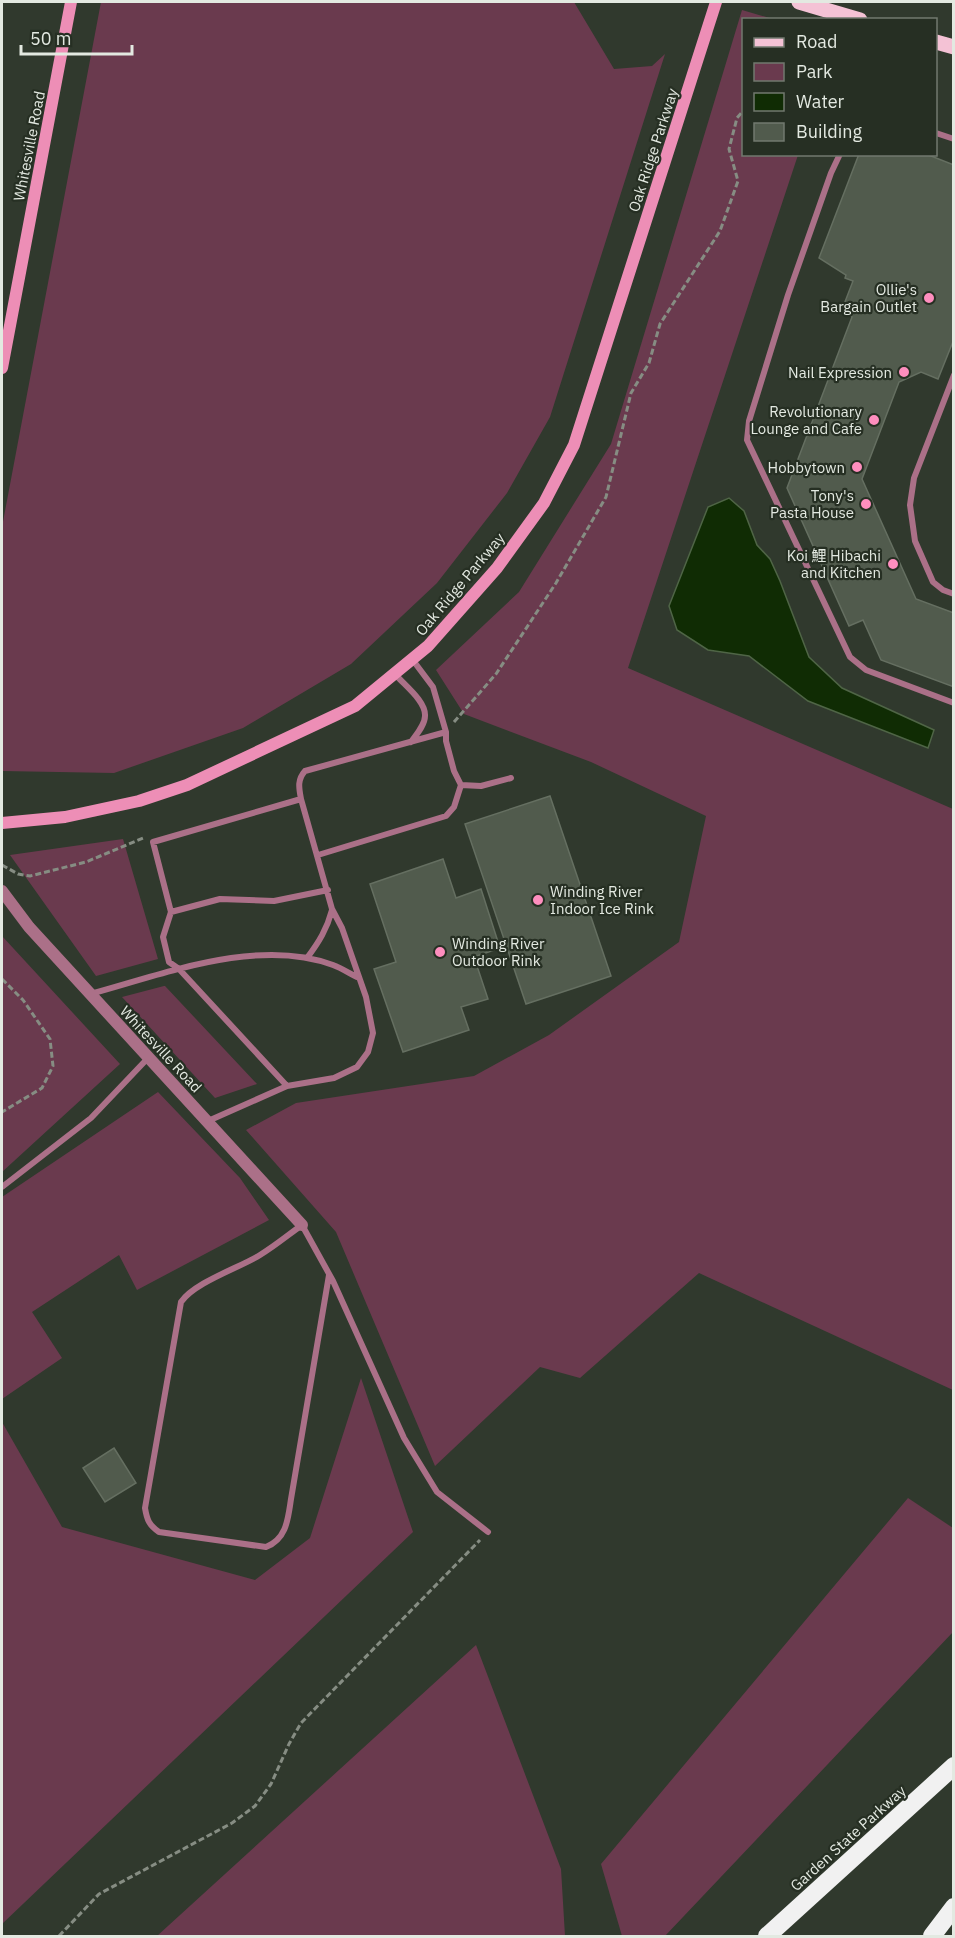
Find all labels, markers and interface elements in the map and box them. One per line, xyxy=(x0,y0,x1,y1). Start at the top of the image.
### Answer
scale bar xyxy=(21,18,132,56)
legend xyxy=(742,18,937,156)
text: 50 m xyxy=(30,27,72,50)
text: Road xyxy=(796,30,837,53)
text: Park xyxy=(796,60,833,83)
street label: Oak Ridge Parkway xyxy=(624,85,682,214)
street label: Whitesville Road xyxy=(9,89,49,203)
text: Water xyxy=(796,90,845,113)
text: Building xyxy=(796,120,863,143)
place label: Ollie's Bargain Outlet xyxy=(820,280,917,316)
marker: Ollie's Bargain Outlet xyxy=(922,291,936,305)
place label: Nail Expression xyxy=(788,363,892,382)
marker: Nail Expression xyxy=(897,365,911,379)
place label: Revolutionary Lounge and Cafe xyxy=(750,402,863,438)
marker: Revolutionary Lounge and Cafe xyxy=(867,413,881,427)
place label: Hobbytown xyxy=(768,458,845,477)
marker: Hobbytown xyxy=(850,460,864,474)
place label: Tony's Pasta House xyxy=(770,486,854,522)
marker: Tony's Pasta House xyxy=(859,497,873,511)
street label: Oak Ridge Parkway xyxy=(411,528,509,639)
place label: Koi 鯉 Hibachi and Kitchen xyxy=(787,546,881,582)
marker: Koi 鯉 Hibachi and Kitchen xyxy=(886,557,900,571)
place label: Winding River Indoor Ice Rink xyxy=(550,882,654,918)
marker: Winding River Indoor Ice Rink xyxy=(531,893,545,907)
place label: Winding River Outdoor Rink xyxy=(452,934,545,970)
marker: Winding River Outdoor Rink xyxy=(433,945,447,959)
street label: Whitesville Road xyxy=(116,1002,206,1096)
street label: Garden State Parkway xyxy=(786,1781,910,1895)

